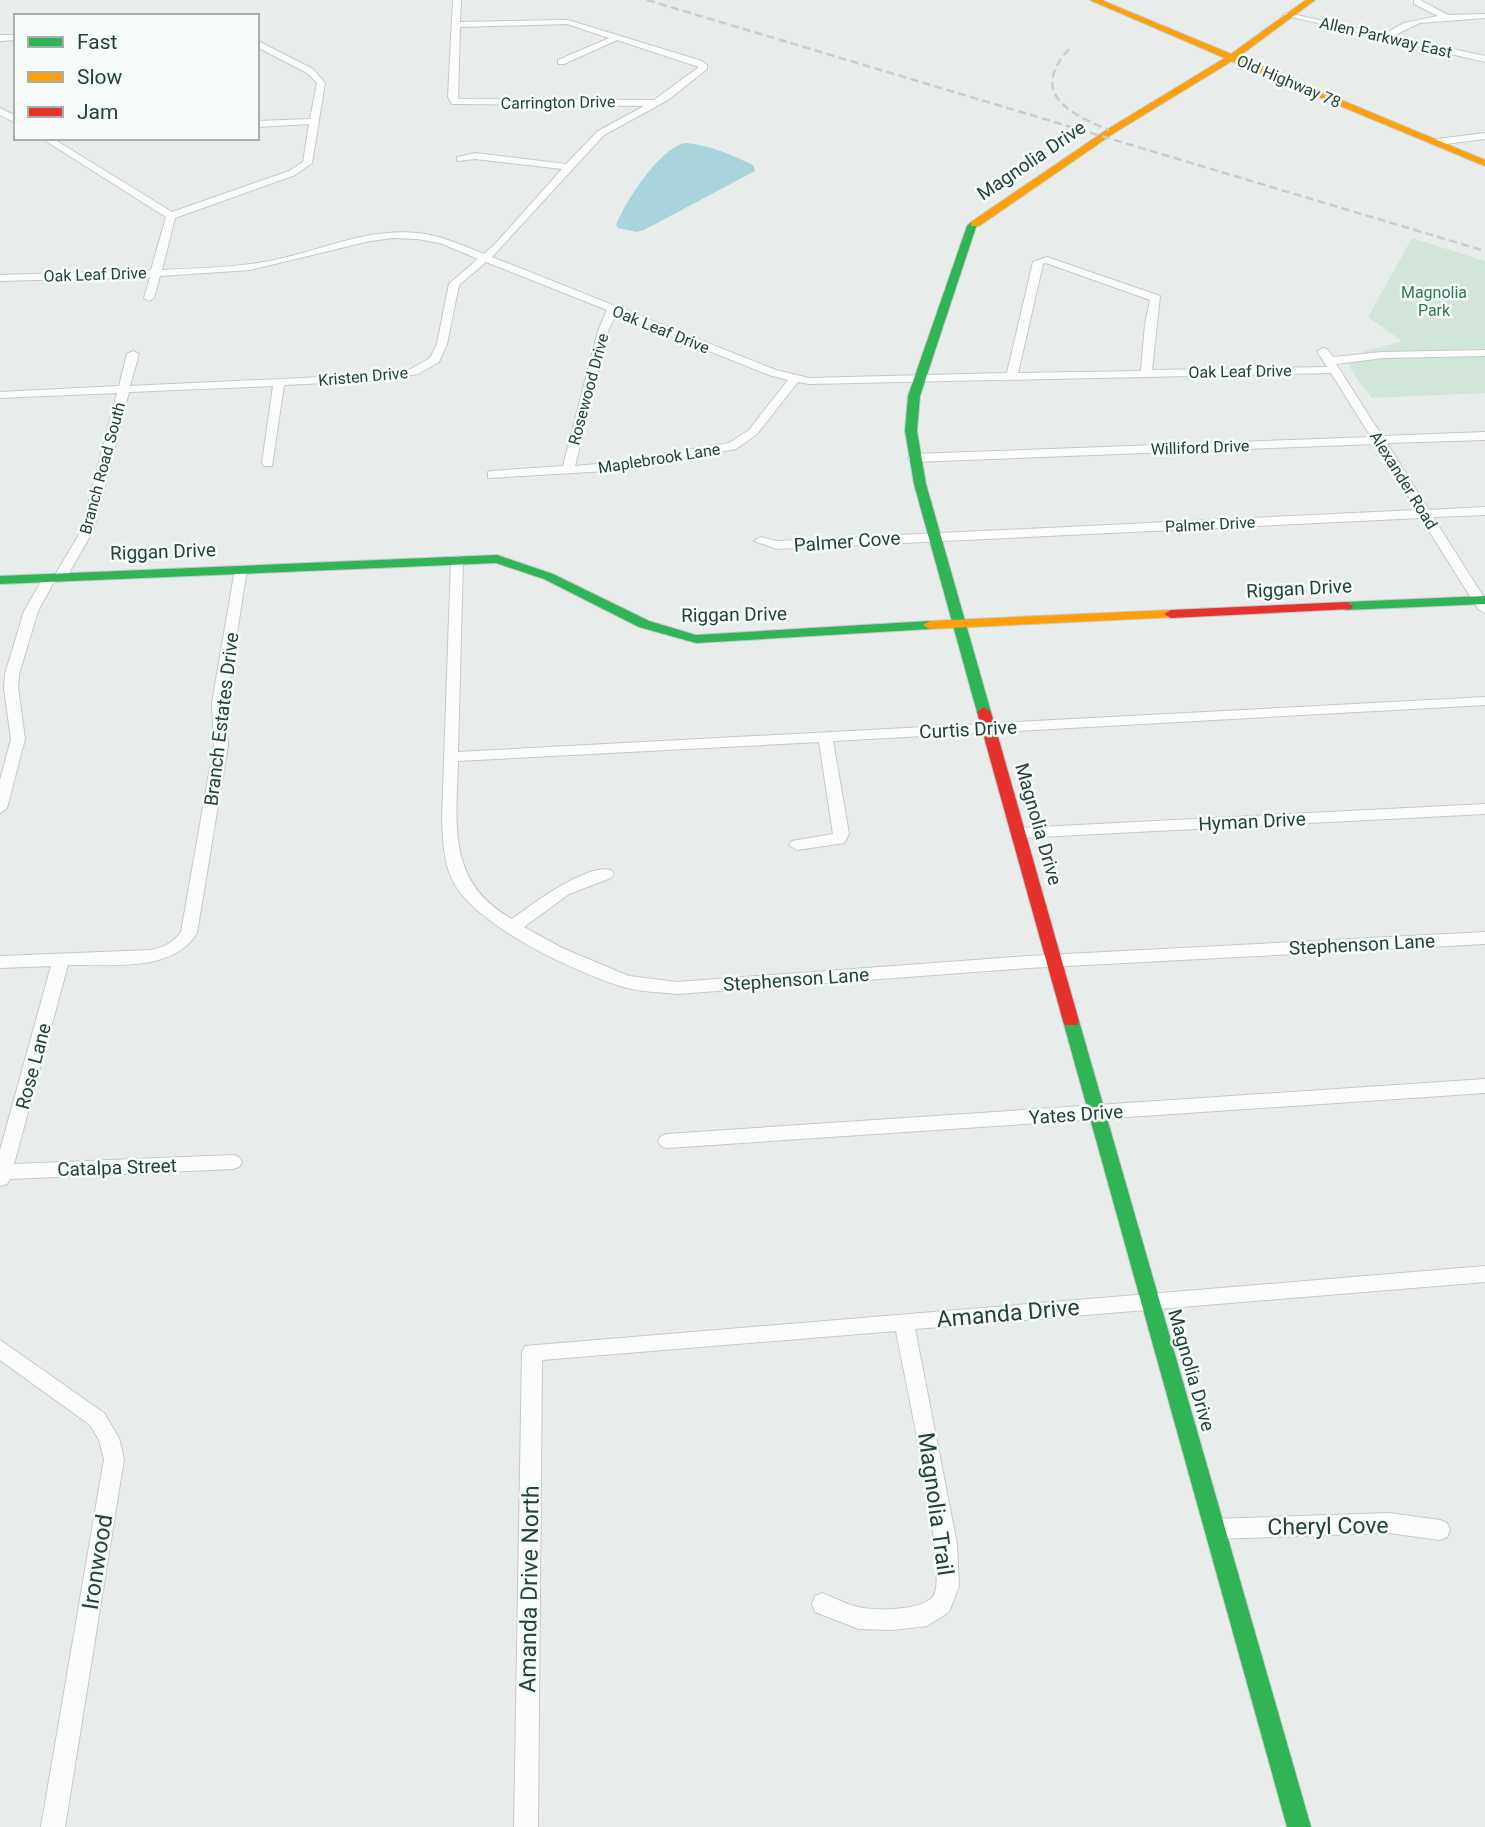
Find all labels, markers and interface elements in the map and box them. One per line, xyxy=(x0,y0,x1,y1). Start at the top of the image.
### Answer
street label: Allen Parkway East xyxy=(1318,13,1454,62)
legend xyxy=(14,14,259,140)
text: Fast xyxy=(77,30,118,54)
street label: Old Highway 78 xyxy=(1234,51,1344,112)
text: Slow xyxy=(77,65,123,89)
street label: Carrington Drive xyxy=(501,92,615,113)
text: Jam xyxy=(77,100,118,124)
street label: Magnolia Drive xyxy=(973,116,1090,205)
street label: Oak Leaf Drive xyxy=(43,263,147,286)
park label: Magnolia Park xyxy=(1401,283,1467,320)
street label: Oak Leaf Drive xyxy=(609,301,712,358)
street label: Rosewood Drive xyxy=(564,331,613,447)
street label: Oak Leaf Drive xyxy=(1188,361,1292,382)
street label: Kristen Drive xyxy=(317,363,409,390)
street label: Branch Road South xyxy=(76,400,129,536)
street label: Alexander Road xyxy=(1366,428,1441,533)
street label: Williford Drive xyxy=(1150,436,1250,459)
street label: Maplebrook Lane xyxy=(597,439,721,478)
street label: Palmer Drive xyxy=(1164,513,1256,536)
street label: Palmer Cove xyxy=(793,526,901,557)
street label: Riggan Drive xyxy=(110,538,216,565)
street label: Riggan Drive xyxy=(1246,574,1353,603)
street label: Riggan Drive xyxy=(681,602,787,627)
street label: Branch Estates Drive xyxy=(199,631,244,807)
street label: Curtis Drive xyxy=(919,715,1017,744)
street label: Magnolia Drive xyxy=(1010,760,1067,888)
street label: Hyman Drive xyxy=(1198,807,1306,836)
street label: Stephenson Lane xyxy=(1288,929,1436,960)
street label: Stephenson Lane xyxy=(722,963,870,996)
street label: Rose Lane xyxy=(11,1021,56,1112)
street label: Yates Drive xyxy=(1028,1100,1124,1129)
street label: Catalpa Street xyxy=(57,1154,177,1181)
street label: Amanda Drive xyxy=(936,1294,1081,1333)
street label: Magnolia Drive xyxy=(1163,1306,1220,1434)
street label: Magnolia Trail xyxy=(912,1431,959,1577)
street label: Amanda Drive North xyxy=(514,1485,545,1693)
street label: Ironwood xyxy=(77,1512,118,1612)
street label: Cheryl Cove xyxy=(1267,1512,1389,1541)

